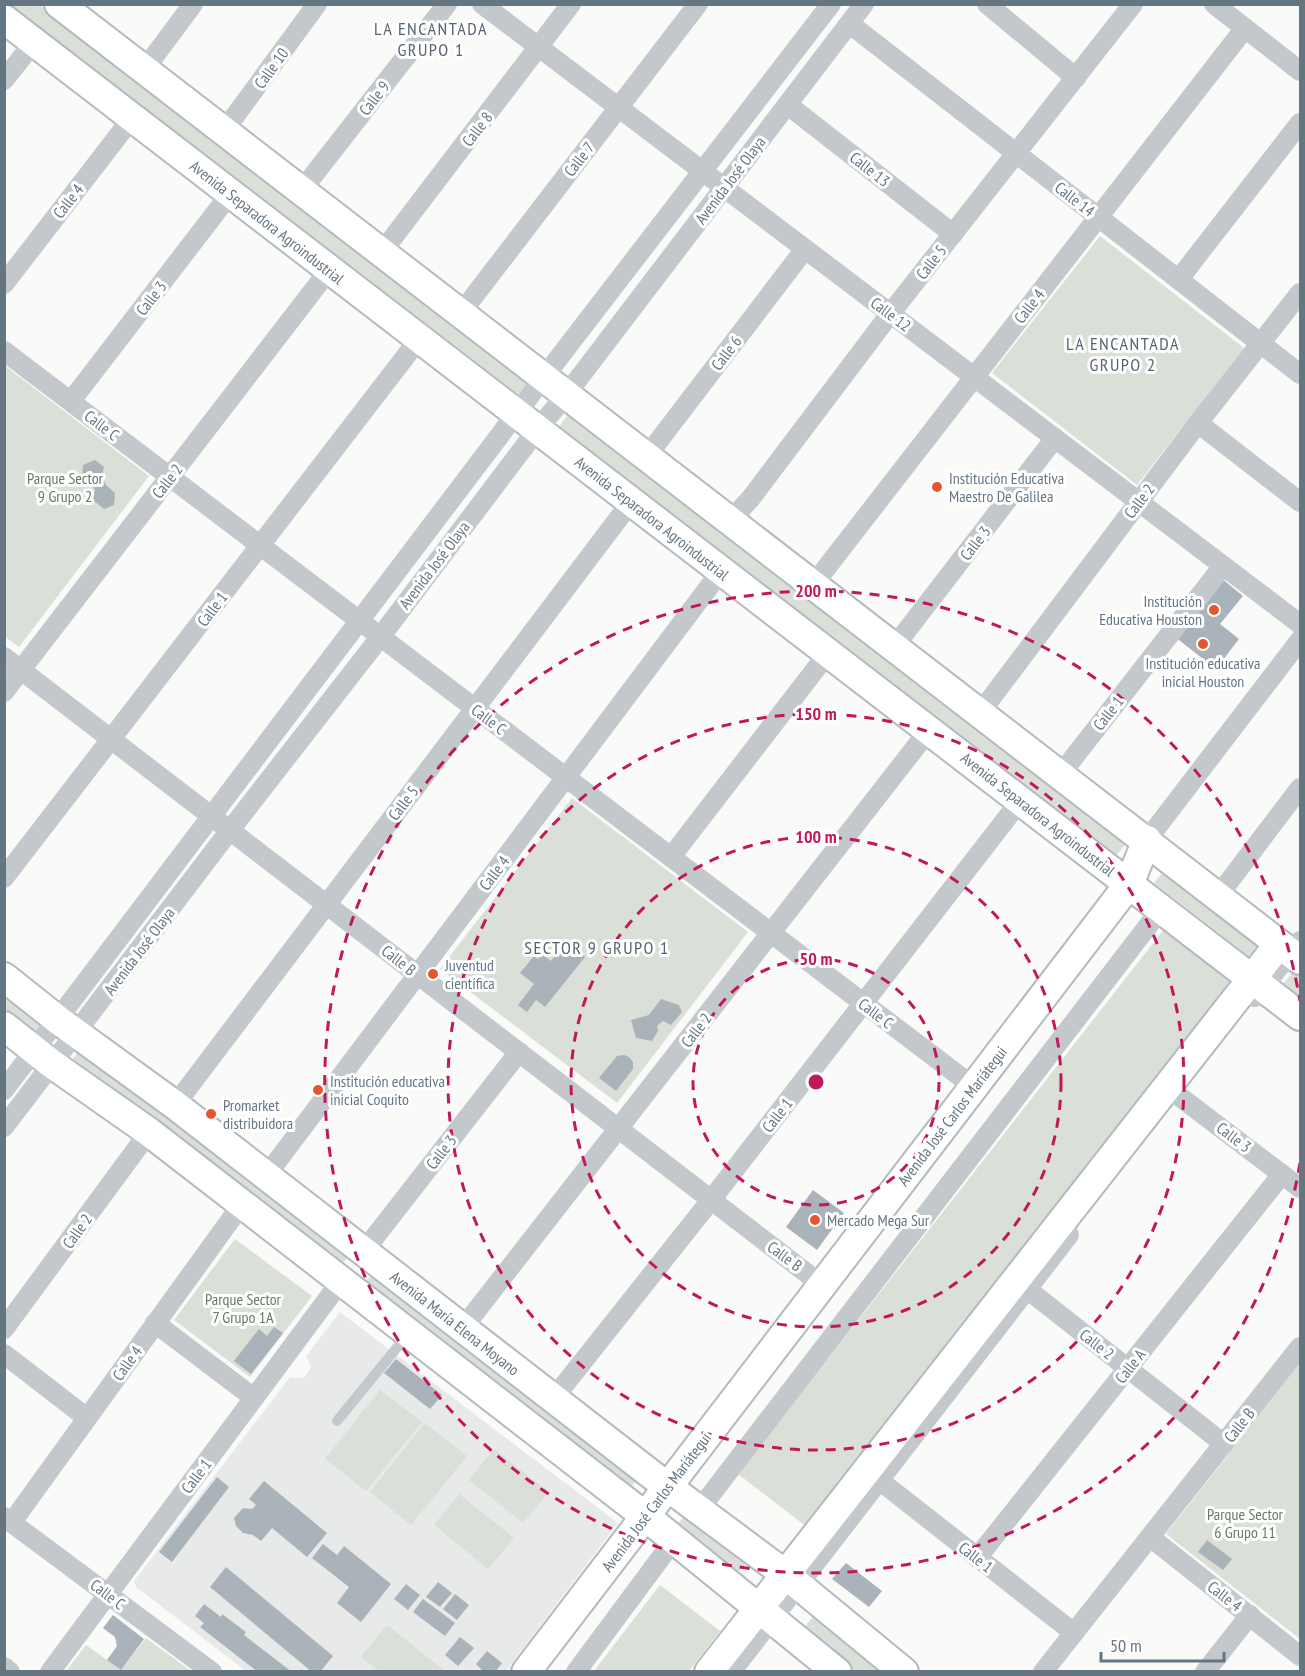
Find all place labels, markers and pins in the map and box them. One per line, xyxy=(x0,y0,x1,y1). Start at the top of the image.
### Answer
place label: Institución Educativa Maestro De Galilea xyxy=(949,468,1064,506)
marker: Institución Educativa Maestro De Galilea xyxy=(930,480,944,494)
place label: Institución Educativa Houston xyxy=(1099,591,1202,629)
marker: Institución Educativa Houston xyxy=(1207,603,1221,617)
marker: Institución educativa inicial Houston xyxy=(1196,637,1210,651)
place label: Institución educativa inicial Houston xyxy=(1146,653,1260,691)
place label: Juventud científica xyxy=(444,955,495,993)
marker: Juventud científica xyxy=(426,967,440,981)
place label: Institución educativa inicial Coquito xyxy=(330,1071,445,1109)
centre of rings xyxy=(806,1072,826,1092)
marker: Institución educativa inicial Coquito xyxy=(311,1083,325,1097)
place label: Promarket distribuidora xyxy=(223,1095,293,1133)
marker: Promarket distribuidora xyxy=(204,1107,218,1121)
place label: Mercado Mega Sur xyxy=(827,1210,930,1230)
marker: Mercado Mega Sur xyxy=(808,1213,822,1227)

